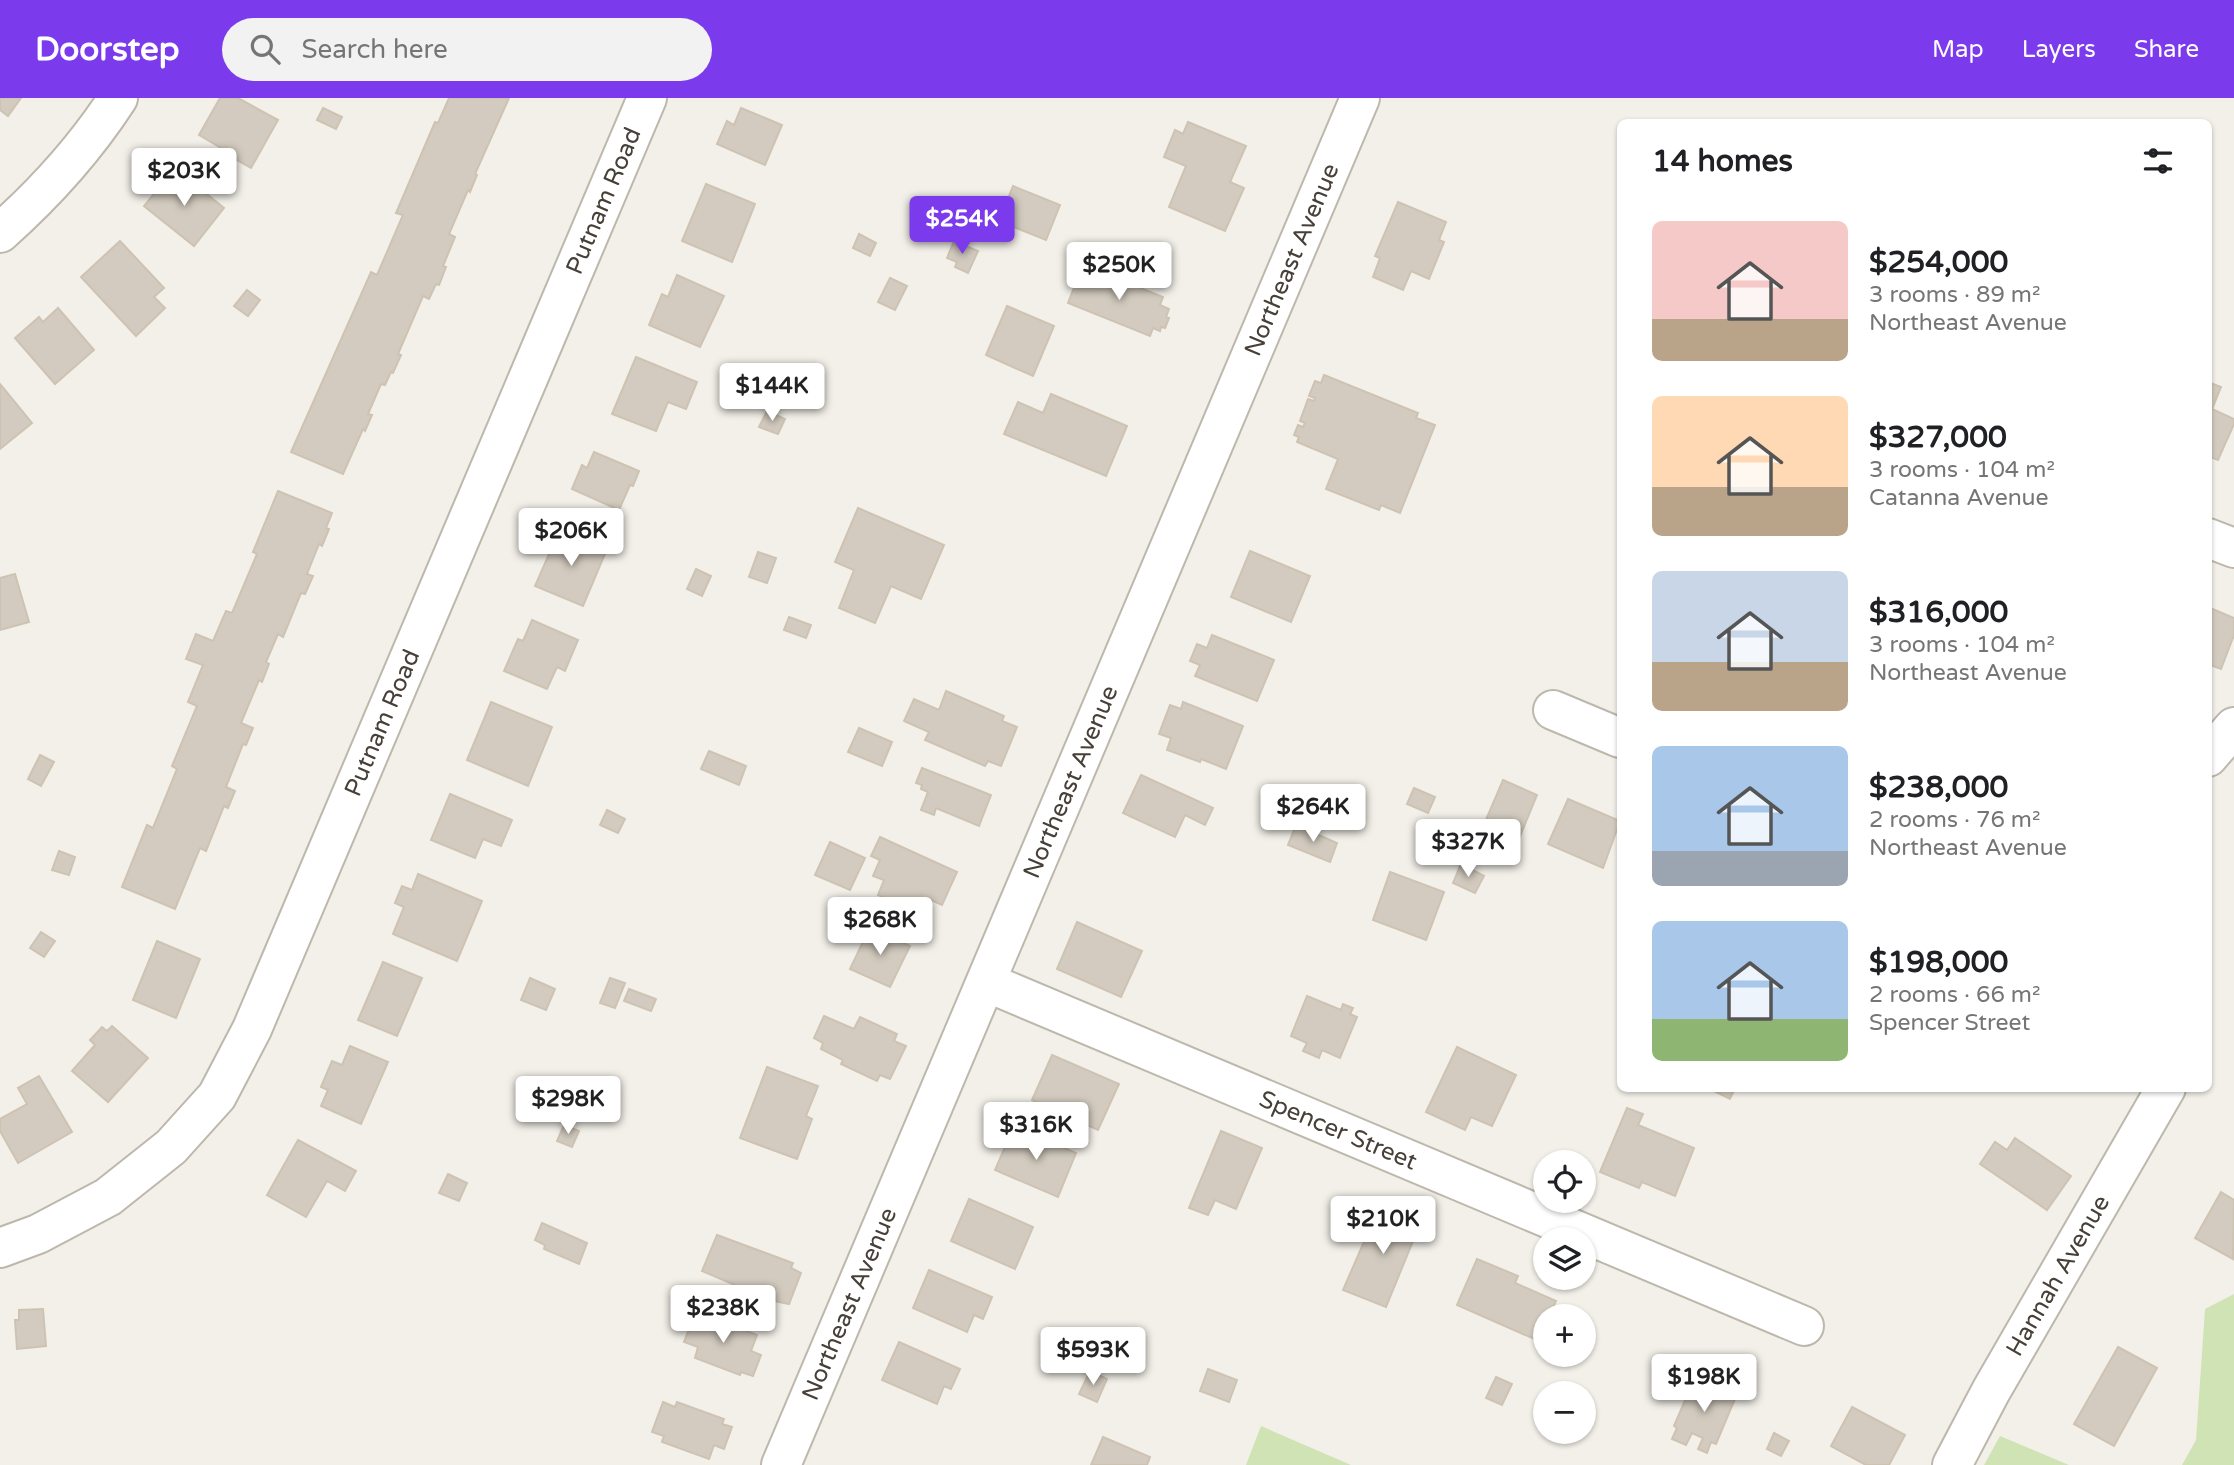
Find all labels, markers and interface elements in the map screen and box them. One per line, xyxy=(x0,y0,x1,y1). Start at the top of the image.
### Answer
search box xyxy=(222,18,712,81)
text: Doorstep xyxy=(35,30,180,69)
icon: search xyxy=(246,30,284,68)
text: Search here xyxy=(302,34,448,65)
text: Map xyxy=(1932,35,1984,64)
text: Layers xyxy=(2022,35,2096,64)
text: Share xyxy=(2134,35,2199,64)
street label: Putnam Road xyxy=(559,123,647,279)
icon: filters xyxy=(2139,142,2177,180)
text: 14 homes xyxy=(1652,143,1793,180)
pin: $203K xyxy=(135,148,233,208)
text: $203K xyxy=(148,157,220,185)
street label: Northeast Avenue xyxy=(1238,159,1345,360)
pin: $254K xyxy=(913,197,1011,256)
text: $254K xyxy=(926,205,998,233)
pin: $250K xyxy=(1070,242,1168,302)
text: $254,000 xyxy=(1869,244,2008,281)
icon: home xyxy=(1708,249,1792,333)
text: $250K xyxy=(1083,251,1155,279)
text: 3 rooms · 89 m² xyxy=(1869,281,2040,309)
text: Northeast Avenue xyxy=(1869,309,2067,337)
pin: $144K xyxy=(723,364,821,423)
text: $144K xyxy=(736,372,808,400)
text: $327,000 xyxy=(1869,419,2007,456)
icon: home xyxy=(1708,424,1792,508)
text: 3 rooms · 104 m² xyxy=(1869,456,2055,484)
text: Catanna Avenue xyxy=(1869,484,2049,512)
pin: $206K xyxy=(522,508,620,568)
text: $206K xyxy=(535,517,607,545)
text: $316,000 xyxy=(1869,594,2008,631)
icon: home xyxy=(1708,599,1792,683)
text: 3 rooms · 104 m² xyxy=(1869,631,2055,659)
street label: Putnam Road xyxy=(338,645,426,801)
text: Northeast Avenue xyxy=(1869,659,2067,687)
street label: Northeast Avenue xyxy=(1017,681,1124,882)
text: $238,000 xyxy=(1869,769,2008,806)
icon: home xyxy=(1708,774,1792,858)
pin: $264K xyxy=(1264,784,1362,844)
text: $264K xyxy=(1277,793,1349,821)
text: 2 rooms · 76 m² xyxy=(1869,806,2040,834)
pin: $327K xyxy=(1419,820,1517,879)
text: $327K xyxy=(1432,828,1504,856)
text: Northeast Avenue xyxy=(1869,834,2067,862)
pin: $268K xyxy=(831,898,929,957)
text: $268K xyxy=(844,906,916,934)
text: $198,000 xyxy=(1869,944,2008,981)
icon: home xyxy=(1708,949,1792,1033)
text: 2 rooms · 66 m² xyxy=(1869,981,2040,1009)
text: Spencer Street xyxy=(1869,1009,2030,1037)
pin: $298K xyxy=(519,1076,617,1136)
street label: Spencer Street xyxy=(1255,1084,1421,1176)
text: $298K xyxy=(532,1085,604,1113)
pin: $316K xyxy=(987,1102,1085,1162)
text: $316K xyxy=(1000,1111,1072,1139)
map controls xyxy=(1533,1150,1596,1444)
button: locate xyxy=(1533,1150,1596,1213)
street label: Hannah Avenue xyxy=(2000,1190,2116,1361)
pin: $210K xyxy=(1334,1196,1432,1256)
street label: Northeast Avenue xyxy=(796,1203,903,1405)
text: $210K xyxy=(1347,1205,1419,1233)
button: layers xyxy=(1533,1227,1596,1290)
pin: $238K xyxy=(674,1286,772,1345)
text: $238K xyxy=(687,1294,759,1322)
button: + xyxy=(1533,1304,1596,1367)
pin: $593K xyxy=(1044,1328,1142,1387)
text: $593K xyxy=(1057,1336,1129,1364)
pin: $198K xyxy=(1655,1354,1753,1414)
text: $198K xyxy=(1668,1363,1740,1391)
button: − xyxy=(1533,1381,1596,1444)

